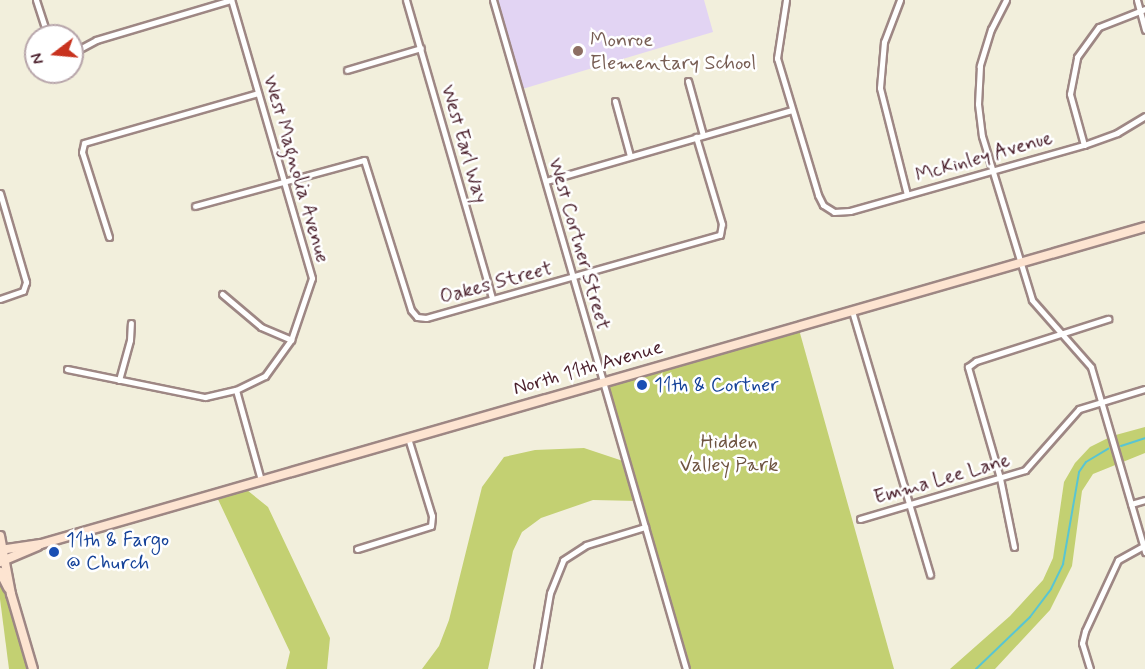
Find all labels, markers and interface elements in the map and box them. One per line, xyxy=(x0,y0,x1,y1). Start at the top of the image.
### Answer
north arrow xyxy=(24,24,84,84)
place label: Monroe Elementary School xyxy=(590,28,756,75)
marker: Monroe Elementary School xyxy=(571,44,585,58)
text: N xyxy=(27,51,50,67)
street label: West Magnolia Avenue xyxy=(257,71,335,267)
street label: West Earl Way xyxy=(435,81,493,207)
street label: McKinley Avenue xyxy=(911,126,1057,188)
street label: West Cortner Street xyxy=(543,156,615,332)
street label: Oakes Street xyxy=(438,257,554,309)
street label: North 11th Avenue xyxy=(511,335,665,401)
place label: 11th & Cortner xyxy=(654,373,779,397)
marker: 11th & Cortner xyxy=(635,378,649,392)
park label: Hidden Valley Park xyxy=(681,430,777,477)
street label: Emma Lee Lane xyxy=(871,448,1013,510)
place label: 11th & Fargo @ Church xyxy=(66,528,169,575)
marker: 11th & Fargo @ Church xyxy=(47,545,61,559)

